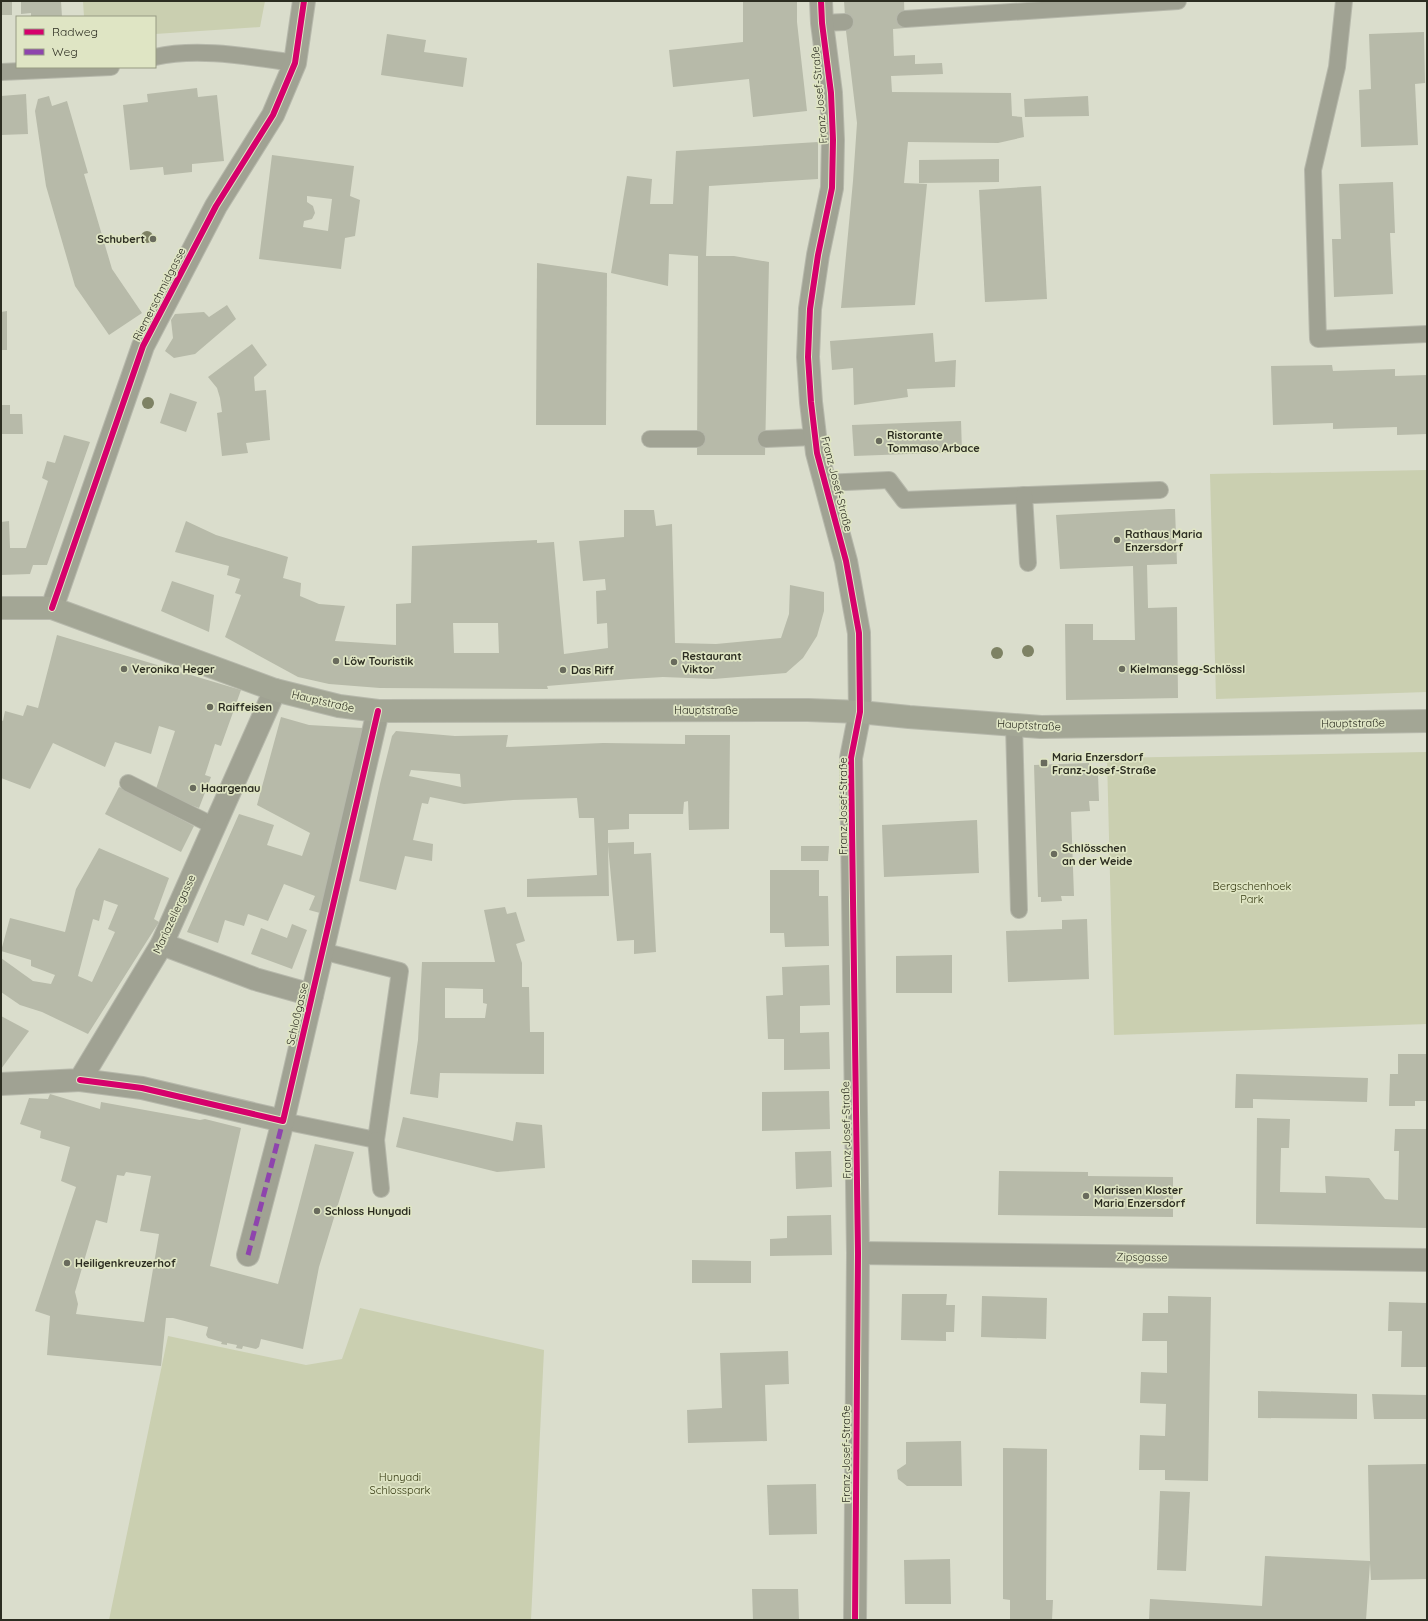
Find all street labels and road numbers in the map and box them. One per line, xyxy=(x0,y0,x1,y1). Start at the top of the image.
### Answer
street label: Franz Josef-Straße xyxy=(808,46,830,144)
street label: Riemerschmidgasse xyxy=(129,245,189,343)
street label: Franz Josef-Straße xyxy=(818,435,856,533)
street label: Hauptstraße xyxy=(290,687,356,715)
street label: Hauptstraße xyxy=(674,703,738,717)
street label: Hauptstraße xyxy=(1321,715,1385,731)
street label: Hauptstraße xyxy=(997,716,1061,734)
street label: Franz Josef-Straße xyxy=(836,757,850,855)
street label: Mariazellergasse xyxy=(150,872,198,956)
street label: Schloßgasse xyxy=(283,981,311,1047)
street label: Franz Josef-Straße xyxy=(838,1081,854,1179)
street label: Zipsgasse xyxy=(1116,1250,1168,1264)
street label: Franz Josef-Straße xyxy=(839,1405,853,1503)

